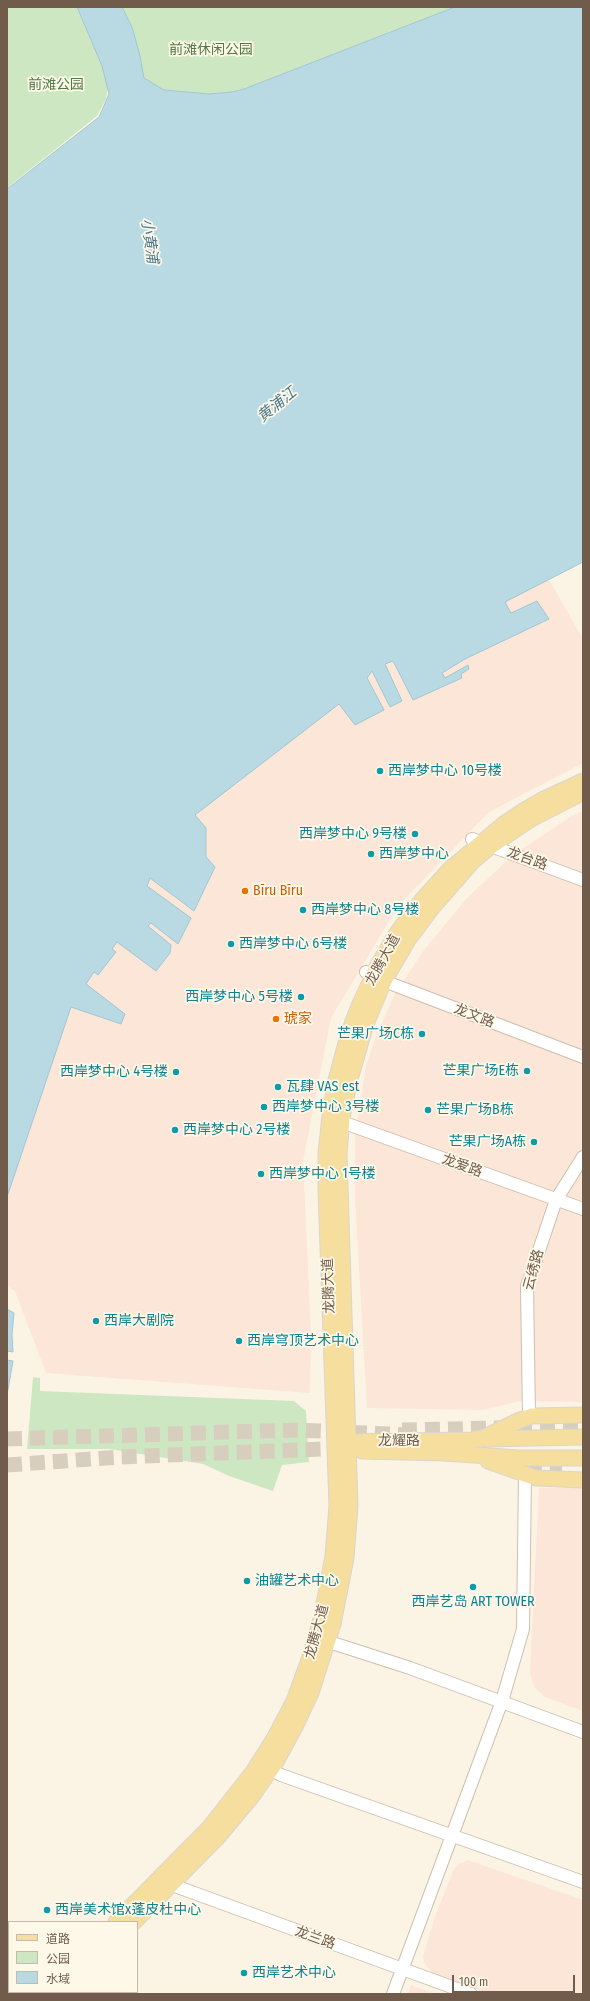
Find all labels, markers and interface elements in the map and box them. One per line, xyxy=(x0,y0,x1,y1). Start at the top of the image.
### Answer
park label: 前滩休闲公园 xyxy=(169,42,253,58)
park label: 前滩公园 xyxy=(28,77,84,93)
water label: 小黄浦 xyxy=(137,217,161,265)
water label: 黄浦江 xyxy=(254,384,300,426)
place label: 西岸梦中心 10号楼 xyxy=(388,763,502,779)
marker: 西岸梦中心 10号楼 xyxy=(375,766,385,776)
place label: 西岸梦中心 9号楼 xyxy=(299,826,407,842)
marker: 西岸梦中心 9号楼 xyxy=(410,829,420,839)
street label: 龙台路 xyxy=(504,844,550,874)
place label: 西岸梦中心 xyxy=(379,846,449,862)
marker: 西岸梦中心 xyxy=(366,849,376,859)
place label: Bīru Bīru xyxy=(253,883,303,899)
marker: Bīru Bīru xyxy=(240,886,250,896)
place label: 西岸梦中心 8号楼 xyxy=(311,902,419,918)
marker: 西岸梦中心 8号楼 xyxy=(298,905,308,915)
street label: 龙腾大道 xyxy=(362,931,404,989)
place label: 西岸梦中心 6号楼 xyxy=(239,936,347,952)
marker: 西岸梦中心 6号楼 xyxy=(226,939,236,949)
place label: 西岸梦中心 5号楼 xyxy=(185,989,293,1005)
marker: 西岸梦中心 5号楼 xyxy=(296,992,306,1002)
street label: 龙文路 xyxy=(451,1001,497,1031)
place label: 琥家 xyxy=(284,1011,312,1027)
marker: 琥家 xyxy=(271,1014,281,1024)
place label: 芒果广场C栋 xyxy=(337,1026,414,1042)
marker: 芒果广场C栋 xyxy=(417,1029,427,1039)
place label: 芒果广场E栋 xyxy=(442,1063,519,1079)
place label: 西岸梦中心 4号楼 xyxy=(60,1064,168,1080)
marker: 芒果广场E栋 xyxy=(522,1066,532,1076)
marker: 西岸梦中心 4号楼 xyxy=(171,1067,181,1077)
place label: 瓦肆 VAS est xyxy=(286,1079,359,1095)
marker: 瓦肆 VAS est xyxy=(273,1082,283,1092)
place label: 西岸梦中心 3号楼 xyxy=(272,1099,380,1115)
marker: 西岸梦中心 3号楼 xyxy=(259,1102,269,1112)
place label: 芒果广场B栋 xyxy=(436,1102,514,1118)
marker: 芒果广场B栋 xyxy=(423,1105,433,1115)
place label: 西岸梦中心 2号楼 xyxy=(183,1122,290,1138)
marker: 西岸梦中心 2号楼 xyxy=(170,1125,180,1135)
place label: 芒果广场A栋 xyxy=(449,1134,526,1150)
marker: 芒果广场A栋 xyxy=(529,1137,539,1147)
street label: 龙爱路 xyxy=(439,1151,485,1181)
place label: 西岸梦中心 1号楼 xyxy=(269,1166,376,1182)
marker: 西岸梦中心 1号楼 xyxy=(256,1169,266,1179)
street label: 云绣路 xyxy=(520,1248,548,1292)
street label: 龙腾大道 xyxy=(320,1258,338,1314)
place label: 西岸大剧院 xyxy=(104,1313,174,1329)
marker: 西岸大剧院 xyxy=(91,1316,101,1326)
place label: 西岸穹顶艺术中心 xyxy=(247,1333,359,1349)
marker: 西岸穹顶艺术中心 xyxy=(234,1336,244,1346)
street label: 龙耀路 xyxy=(378,1433,420,1449)
place label: 油罐艺术中心 xyxy=(255,1573,339,1589)
marker: 油罐艺术中心 xyxy=(242,1576,252,1586)
marker: 西岸艺岛 ART TOWER xyxy=(468,1582,478,1592)
place label: 西岸艺岛 ART TOWER xyxy=(411,1594,535,1610)
street label: 龙腾大道 xyxy=(302,1603,332,1661)
place label: 西岸美术馆x蓬皮杜中心 xyxy=(55,1902,201,1918)
marker: 西岸美术馆x蓬皮杜中心 xyxy=(42,1905,52,1915)
legend xyxy=(8,1921,138,1993)
street label: 龙兰路 xyxy=(292,1923,338,1953)
text: 道路 xyxy=(46,1932,70,1946)
text: 公园 xyxy=(46,1952,70,1966)
place label: 西岸艺术中心 xyxy=(252,1965,336,1981)
scale bar xyxy=(454,1967,577,1993)
marker: 西岸艺术中心 xyxy=(239,1968,249,1978)
text: 水域 xyxy=(46,1972,70,1986)
text: 100 m xyxy=(459,1975,488,1989)

